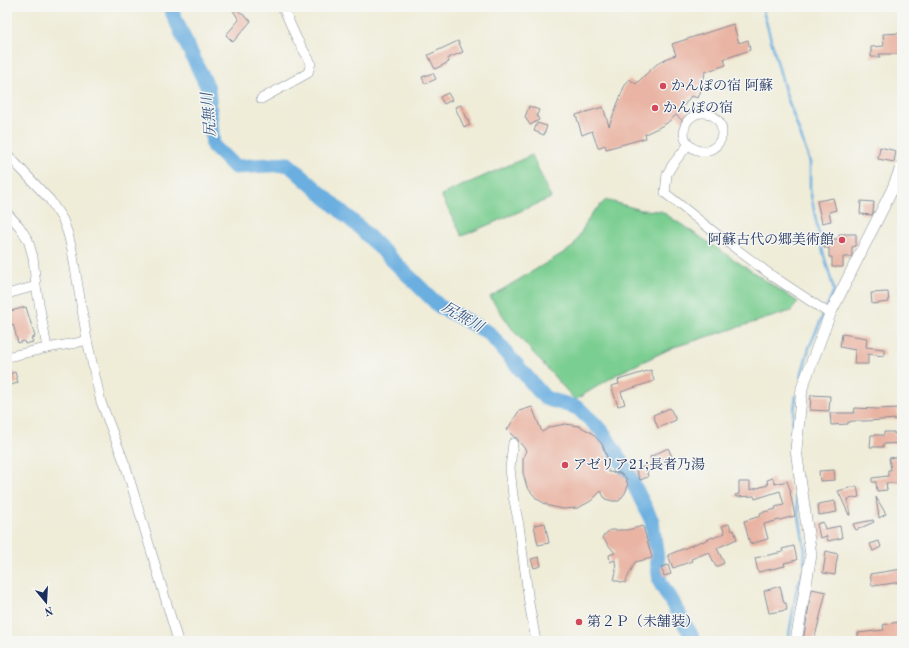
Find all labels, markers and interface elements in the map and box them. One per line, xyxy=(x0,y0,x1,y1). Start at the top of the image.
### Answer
place label: かんぽの宿 阿蘇 xyxy=(671,78,773,93)
marker: かんぽの宿 阿蘇 xyxy=(658,81,668,91)
water label: 尻無川 xyxy=(198,90,219,138)
place label: かんぽの宿 xyxy=(663,100,733,115)
marker: かんぽの宿 xyxy=(650,103,660,113)
place label: 阿蘇古代の郷美術館 xyxy=(708,232,834,247)
marker: 阿蘇古代の郷美術館 xyxy=(837,235,847,245)
water label: 尻無川 xyxy=(439,299,488,337)
place label: アゼリア21;長者乃湯 xyxy=(573,457,705,472)
marker: アゼリア21;長者乃湯 xyxy=(560,460,570,470)
north arrow xyxy=(26,582,66,622)
text: N xyxy=(42,604,54,617)
place label: 第２Ｐ（未舗装） xyxy=(587,614,699,629)
marker: 第２Ｐ（未舗装） xyxy=(574,617,584,627)

